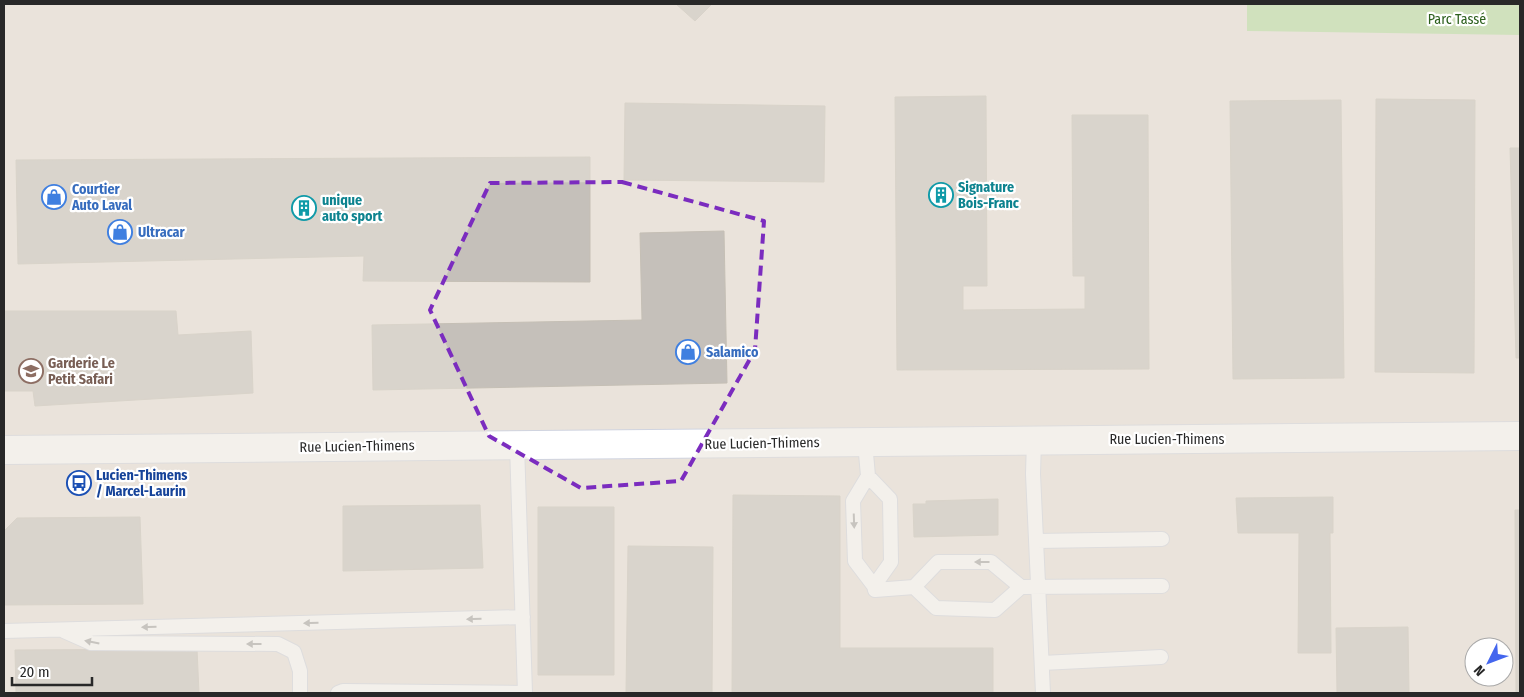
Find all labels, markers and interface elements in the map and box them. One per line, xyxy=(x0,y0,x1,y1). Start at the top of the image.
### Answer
park label: Parc Tassé xyxy=(1428,11,1486,28)
place label: Signature Bois-Franc xyxy=(958,179,1020,212)
place label: Courtier Auto Laval xyxy=(71,181,132,214)
building icon: Signature Bois-Franc xyxy=(928,182,954,208)
shop icon: Courtier Auto Laval xyxy=(41,184,67,210)
place label: unique auto sport xyxy=(322,192,384,225)
building icon: unique auto sport xyxy=(291,195,317,221)
shop icon: Ultracar xyxy=(107,219,133,245)
place label: Ultracar xyxy=(138,224,186,241)
shop icon: Salamico xyxy=(675,339,701,365)
place label: Salamico xyxy=(706,344,759,361)
place label: Garderie Le Petit Safari xyxy=(48,355,115,388)
school or university icon: Garderie Le Petit Safari xyxy=(18,358,44,384)
street label: Rue Lucien-Thimens xyxy=(1109,431,1225,448)
street label: Rue Lucien-Thimens xyxy=(704,434,820,453)
street label: Rue Lucien-Thimens xyxy=(299,437,415,456)
place label: Lucien-Thimens / Marcel-Laurin xyxy=(96,467,187,500)
bus stop icon: Lucien-Thimens / Marcel-Laurin xyxy=(66,470,92,496)
one-way arrow xyxy=(850,513,858,529)
one-way arrow xyxy=(973,558,989,566)
one-way arrow xyxy=(466,615,482,623)
one-way arrow xyxy=(303,619,319,627)
one-way arrow xyxy=(141,623,157,631)
one-way arrow xyxy=(84,637,100,645)
north arrow xyxy=(1464,637,1514,687)
one-way arrow xyxy=(246,640,262,648)
scale bar xyxy=(12,654,92,686)
text: N xyxy=(1471,662,1489,679)
text: 20 m xyxy=(20,663,50,681)

